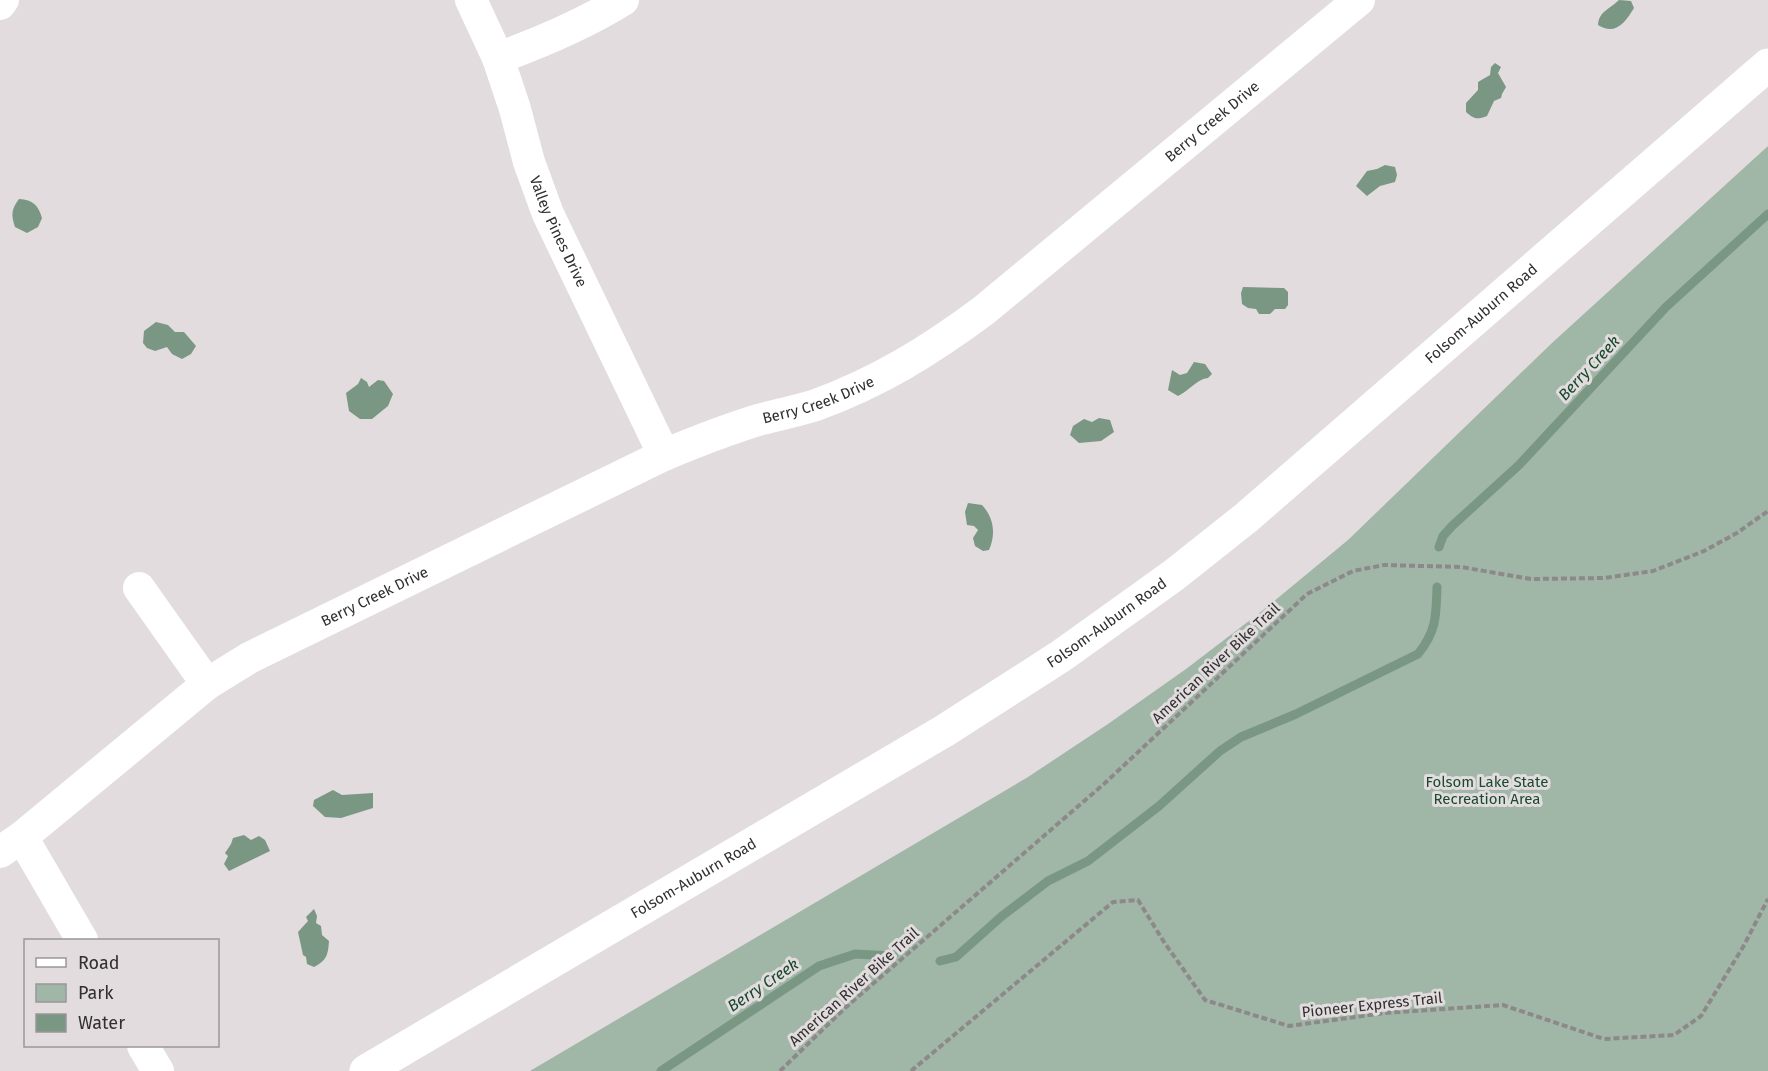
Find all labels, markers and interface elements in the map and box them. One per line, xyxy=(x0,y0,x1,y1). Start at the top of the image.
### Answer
street label: Berry Creek Drive xyxy=(1161,77,1263,166)
street label: Valley Pines Drive xyxy=(526,173,591,290)
street label: Folsom-Auburn Road xyxy=(1421,260,1541,367)
water label: Berry Creek xyxy=(1554,332,1624,404)
street label: Berry Creek Drive xyxy=(761,372,877,427)
street label: Berry Creek Drive xyxy=(318,563,431,630)
street label: Folsom-Auburn Road xyxy=(1044,574,1170,672)
street label: American River Bike Trail xyxy=(1148,599,1284,727)
park label: Folsom Lake State Recreation Area xyxy=(1426,773,1548,808)
street label: Folsom-Auburn Road xyxy=(627,834,760,922)
street label: American River Bike Trail xyxy=(785,924,923,1050)
legend xyxy=(24,939,219,1047)
text: Road xyxy=(78,952,120,974)
water label: Berry Creek xyxy=(724,954,802,1016)
text: Park xyxy=(78,982,114,1004)
street label: Pioneer Express Trail xyxy=(1301,989,1444,1021)
text: Water xyxy=(78,1012,125,1034)

